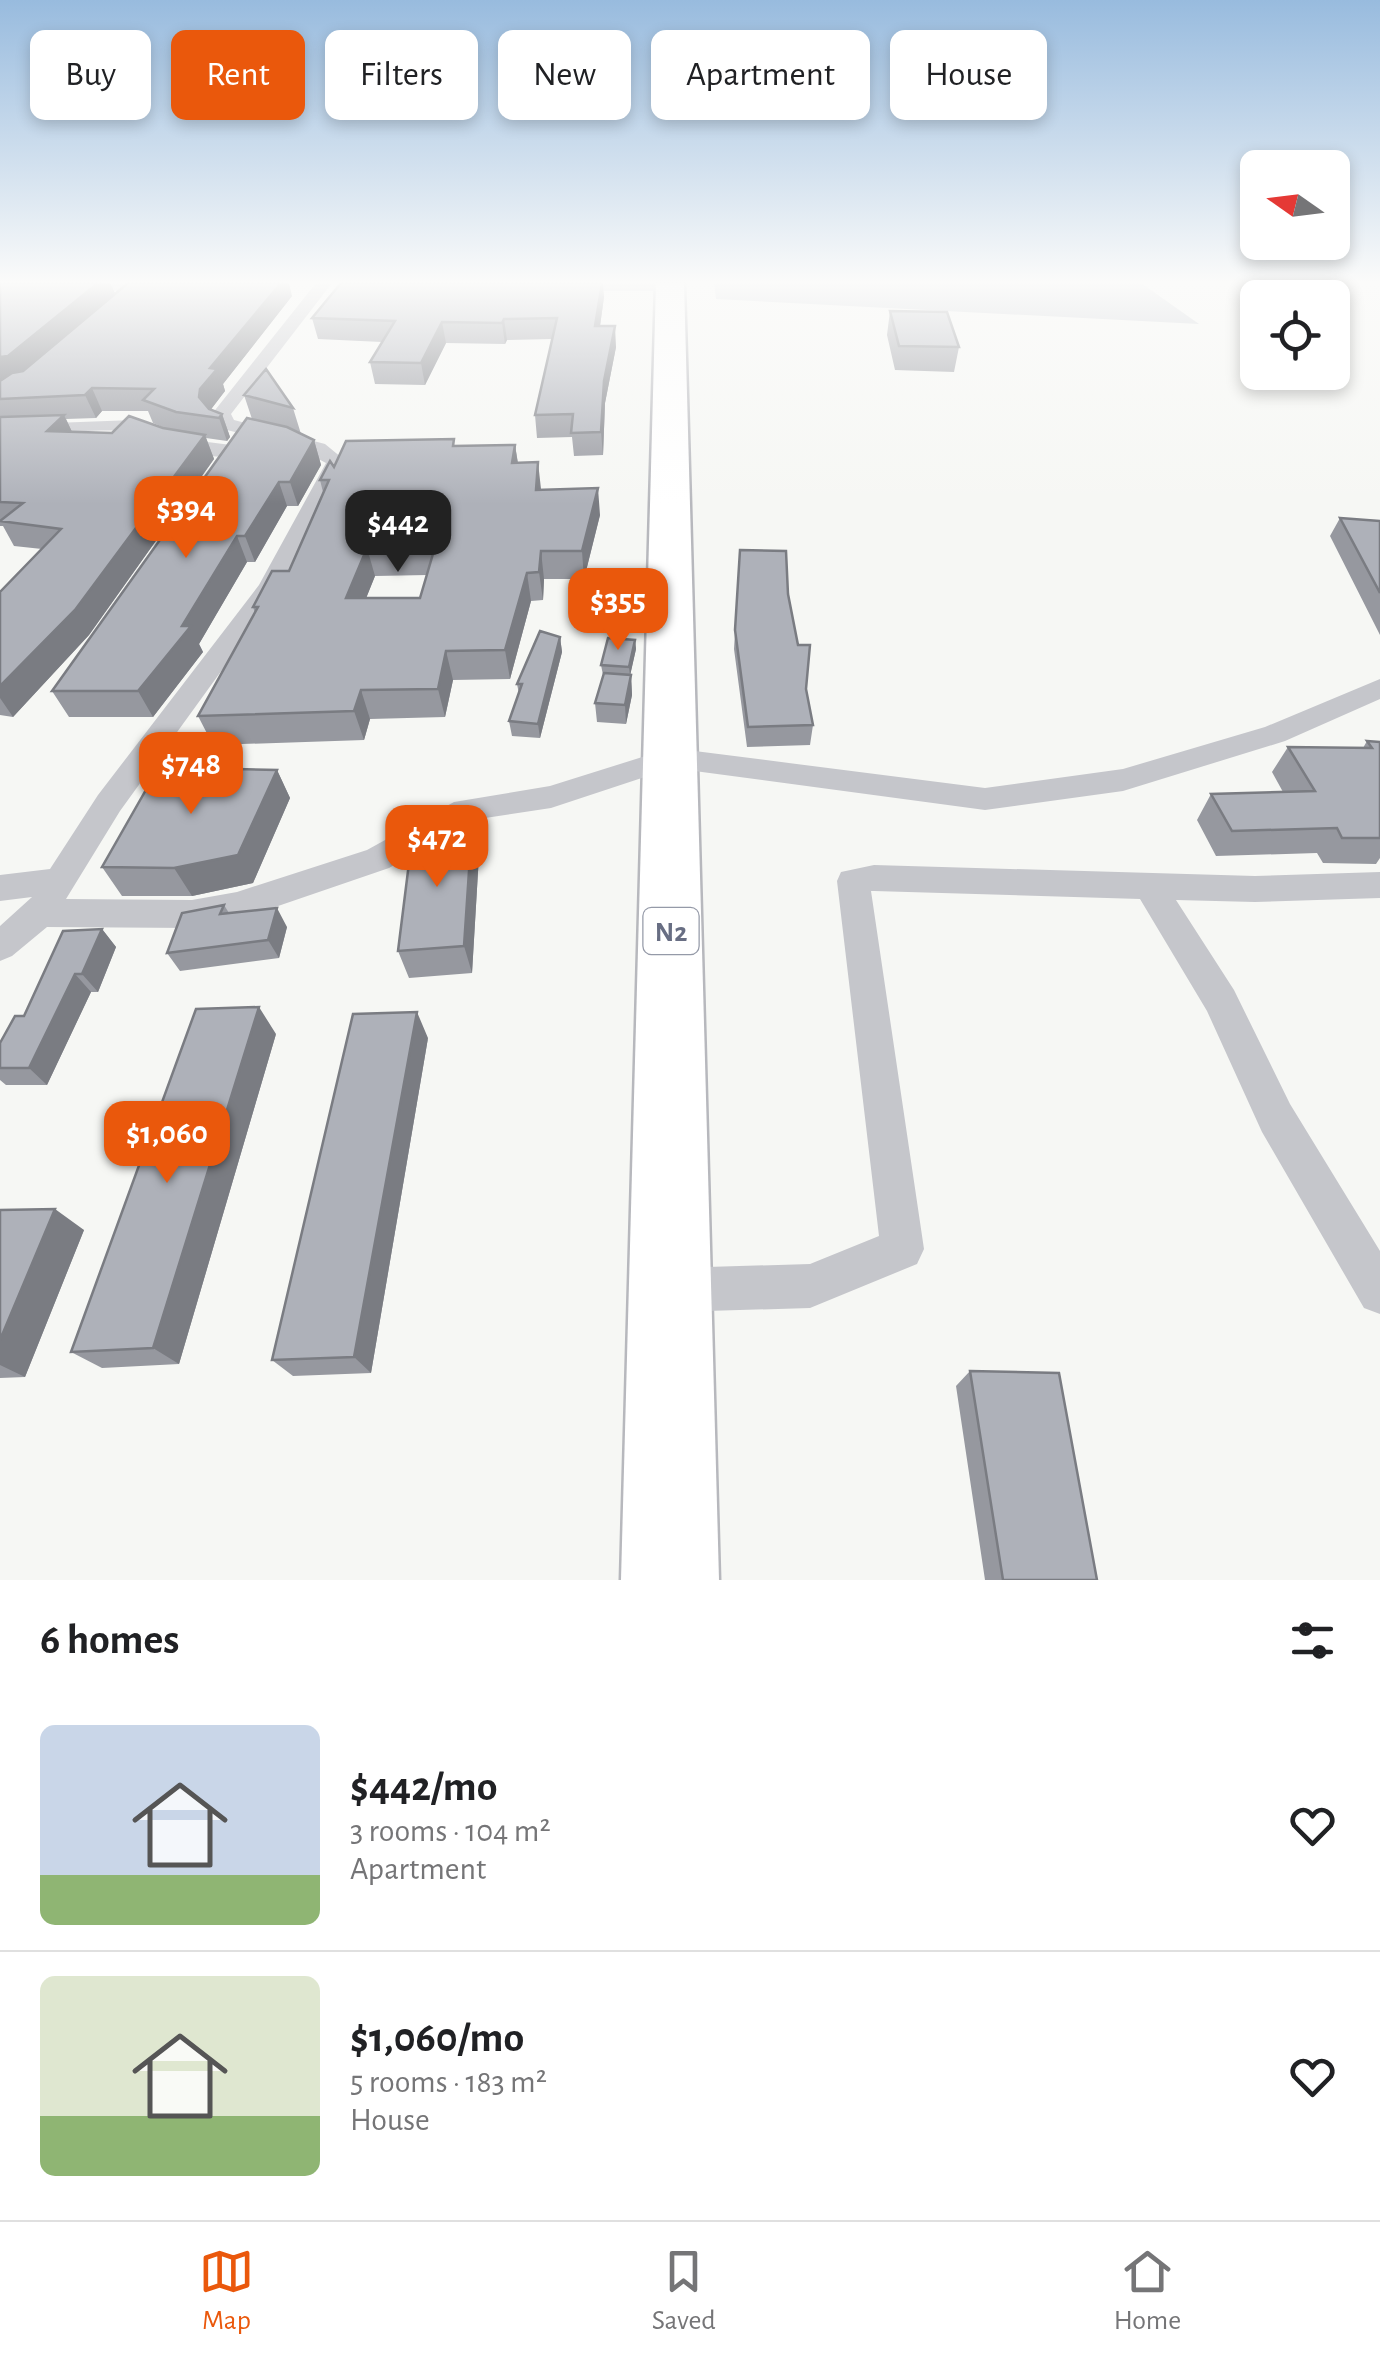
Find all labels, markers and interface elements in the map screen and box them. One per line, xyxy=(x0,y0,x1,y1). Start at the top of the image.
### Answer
chip: Buy xyxy=(30,30,151,120)
chip: Rent xyxy=(171,30,305,120)
chip: Filters xyxy=(325,30,478,120)
chip: New xyxy=(498,30,631,120)
chip: Apartment xyxy=(651,30,870,120)
chip: House xyxy=(890,30,1047,120)
north arrow xyxy=(1240,150,1350,260)
map controls xyxy=(1240,150,1350,390)
button: locate xyxy=(1240,280,1350,390)
pin: $394 xyxy=(127,476,245,561)
pin: $442 xyxy=(339,490,457,575)
text: $394 xyxy=(156,492,216,524)
text: $442 xyxy=(367,506,429,538)
pin: $355 xyxy=(559,568,677,653)
text: $355 xyxy=(590,584,646,616)
pin: $748 xyxy=(132,732,250,817)
text: $748 xyxy=(161,748,221,780)
pin: $472 xyxy=(378,805,496,890)
text: $472 xyxy=(407,821,467,853)
road number: N2 xyxy=(644,908,698,954)
pin: $1,060 xyxy=(86,1101,248,1186)
text: $1,060 xyxy=(126,1117,208,1149)
icon: filters xyxy=(1285,1613,1340,1668)
text: 6 homes xyxy=(40,1619,179,1661)
icon: home xyxy=(120,1765,240,1885)
text: $442/mo xyxy=(350,1766,498,1808)
icon: heart xyxy=(1285,1798,1340,1853)
text: 3 rooms · 104 m² xyxy=(350,1815,551,1847)
text: Apartment xyxy=(350,1853,486,1885)
icon: home xyxy=(120,2016,240,2136)
text: $1,060/mo xyxy=(350,2017,524,2059)
icon: heart xyxy=(1285,2049,1340,2104)
text: 5 rooms · 183 m² xyxy=(350,2066,547,2098)
text: House xyxy=(350,2104,430,2136)
tab: Map xyxy=(199,2244,254,2338)
tab: Saved xyxy=(652,2244,716,2338)
tab: Home xyxy=(1114,2244,1181,2338)

